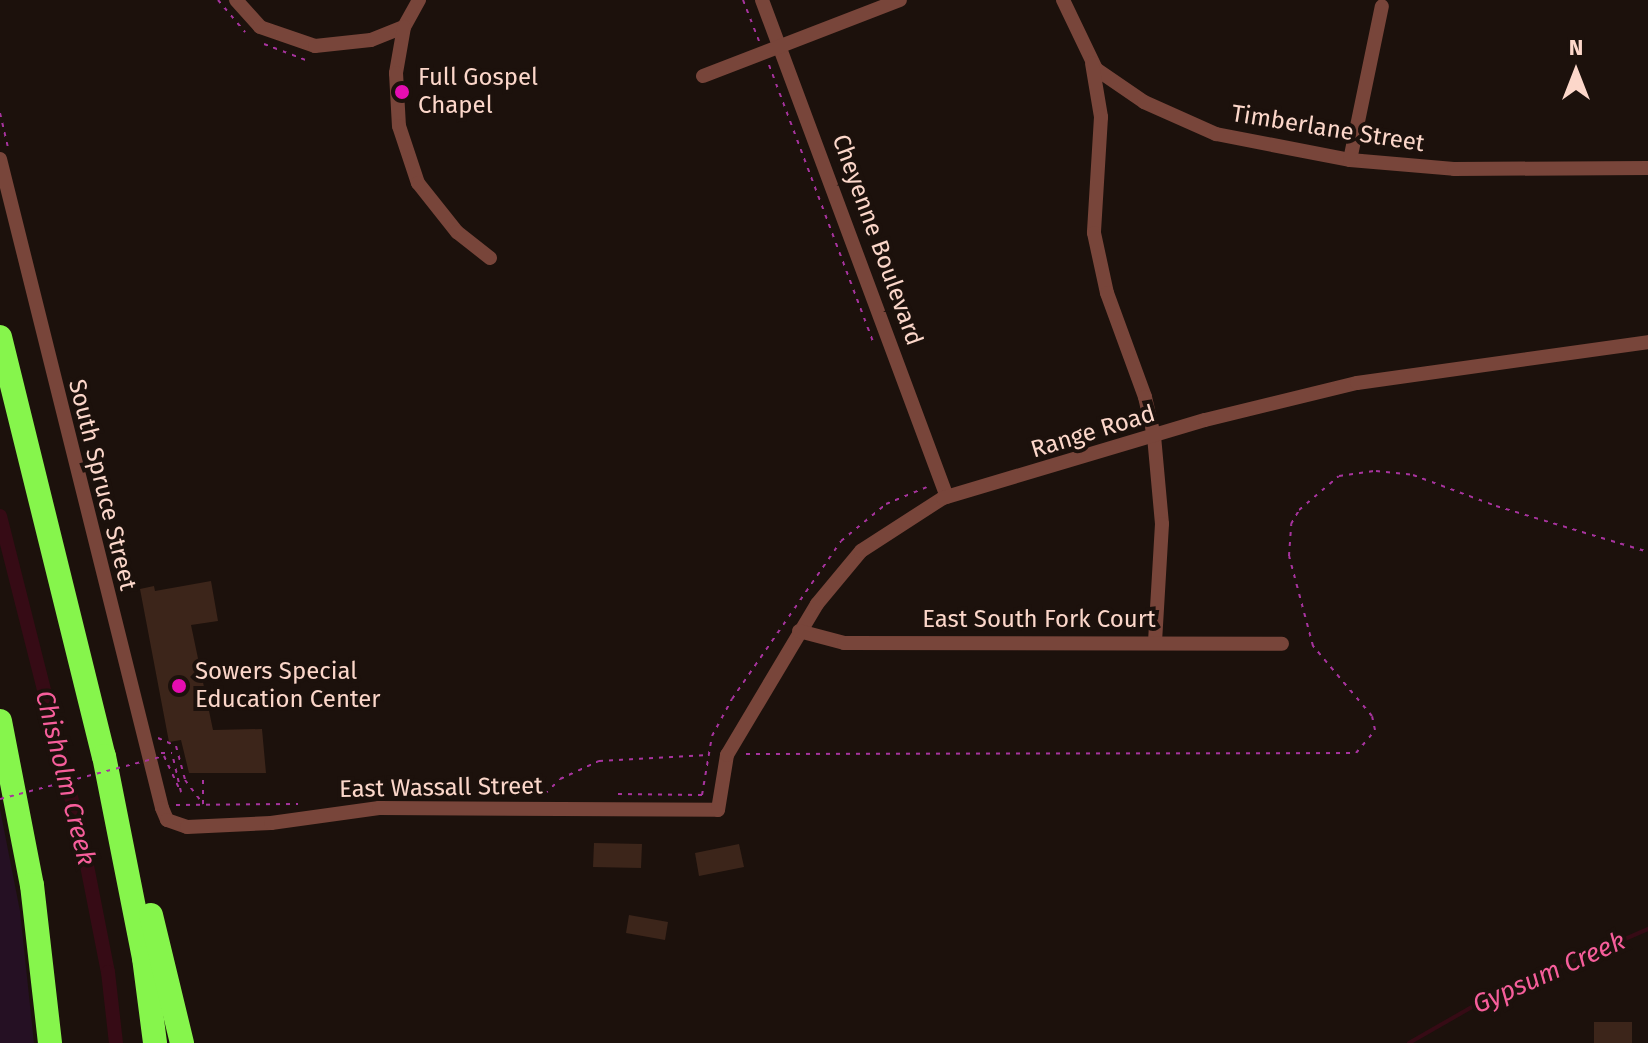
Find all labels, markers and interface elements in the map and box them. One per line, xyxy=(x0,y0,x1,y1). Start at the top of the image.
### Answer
north arrow xyxy=(1536,32,1616,112)
text: N xyxy=(1569,34,1583,61)
place label: Full Gospel Chapel xyxy=(418,64,538,120)
marker: Full Gospel Chapel xyxy=(393,83,411,101)
street label: Timberlane Street xyxy=(1229,100,1427,158)
street label: Cheyenne Boulevard xyxy=(825,131,929,349)
street label: South Spruce Street xyxy=(62,377,142,593)
street label: Range Road xyxy=(1027,399,1159,465)
street label: East South Fork Court xyxy=(922,606,1156,634)
place label: Sowers Special Education Center xyxy=(195,658,381,714)
marker: Sowers Special Education Center xyxy=(170,677,188,695)
water label: Chisholm Creek xyxy=(28,687,102,869)
street label: East Wassall Street xyxy=(339,772,543,804)
water label: Gypsum Creek xyxy=(1468,925,1630,1021)

